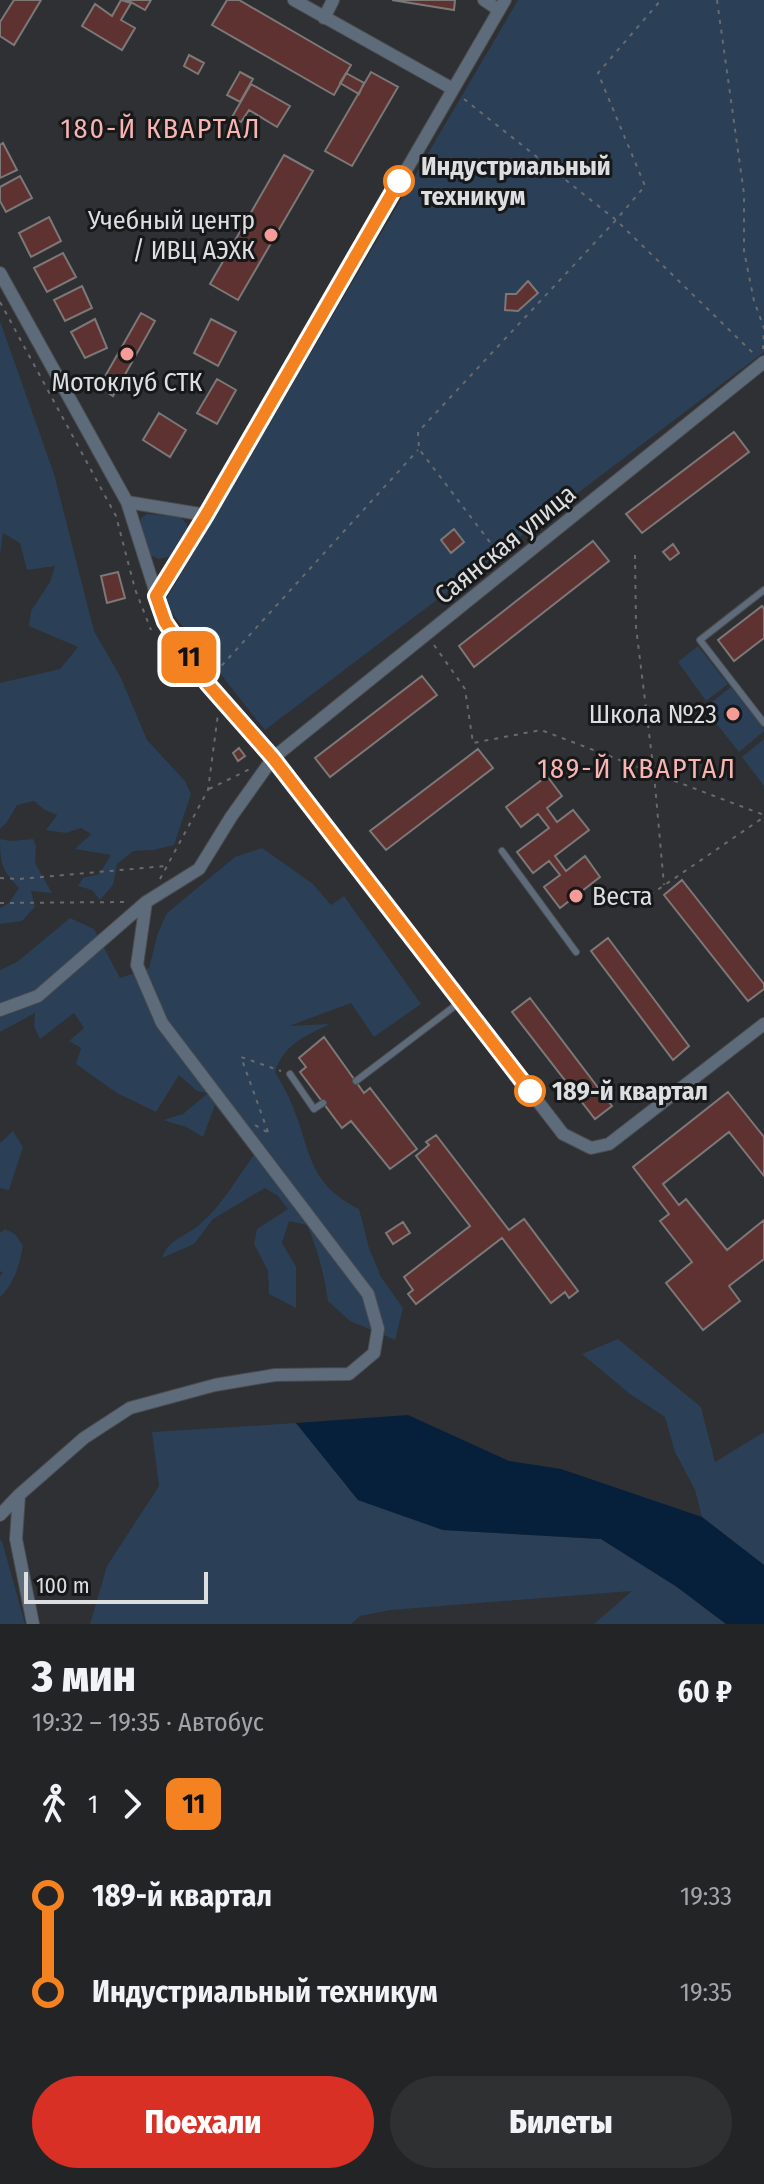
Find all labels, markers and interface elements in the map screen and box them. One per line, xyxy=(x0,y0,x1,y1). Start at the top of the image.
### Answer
district label: 180-Й КВАРТАЛ xyxy=(60,112,262,145)
place label: Индустриальный техникум xyxy=(421,151,611,212)
marker: Индустриальный техникум xyxy=(384,166,414,196)
place label: Учебный центр / ИВЦ АЭХК xyxy=(87,205,255,266)
marker: Учебный центр / ИВЦ АЭХК xyxy=(262,226,280,244)
marker: Мотоклуб СТК xyxy=(118,345,136,363)
place label: Мотоклуб СТК xyxy=(52,367,202,398)
street label: Саянская улица xyxy=(429,478,582,611)
line badge: 11 xyxy=(153,631,225,683)
text: 11 xyxy=(177,640,201,673)
place label: Школа №23 xyxy=(589,699,717,730)
marker: Школа №23 xyxy=(724,705,742,723)
district label: 189-Й КВАРТАЛ xyxy=(537,752,737,785)
place label: Веста xyxy=(592,881,653,912)
marker: Веста xyxy=(567,887,585,905)
marker: 189-й квартал xyxy=(515,1076,545,1106)
place label: 189-й квартал xyxy=(552,1076,708,1107)
scale bar xyxy=(24,1568,208,1604)
text: 100 m xyxy=(36,1572,90,1599)
text: 3 мин xyxy=(32,1650,136,1703)
text: 60 ₽ xyxy=(677,1674,732,1710)
text: 19:32 – 19:35 · Автобус xyxy=(32,1707,264,1738)
icon: walk xyxy=(32,1782,76,1826)
icon: forward xyxy=(110,1782,154,1826)
text: 11 xyxy=(182,1787,205,1820)
text: 1 xyxy=(88,1789,98,1820)
text: 189-й квартал xyxy=(92,1878,272,1914)
text: 19:33 xyxy=(680,1881,732,1912)
text: Индустриальный техникум xyxy=(92,1974,438,2010)
text: 19:35 xyxy=(680,1977,732,2008)
button: Поехали xyxy=(32,2076,374,2168)
button: Билеты xyxy=(390,2076,732,2168)

